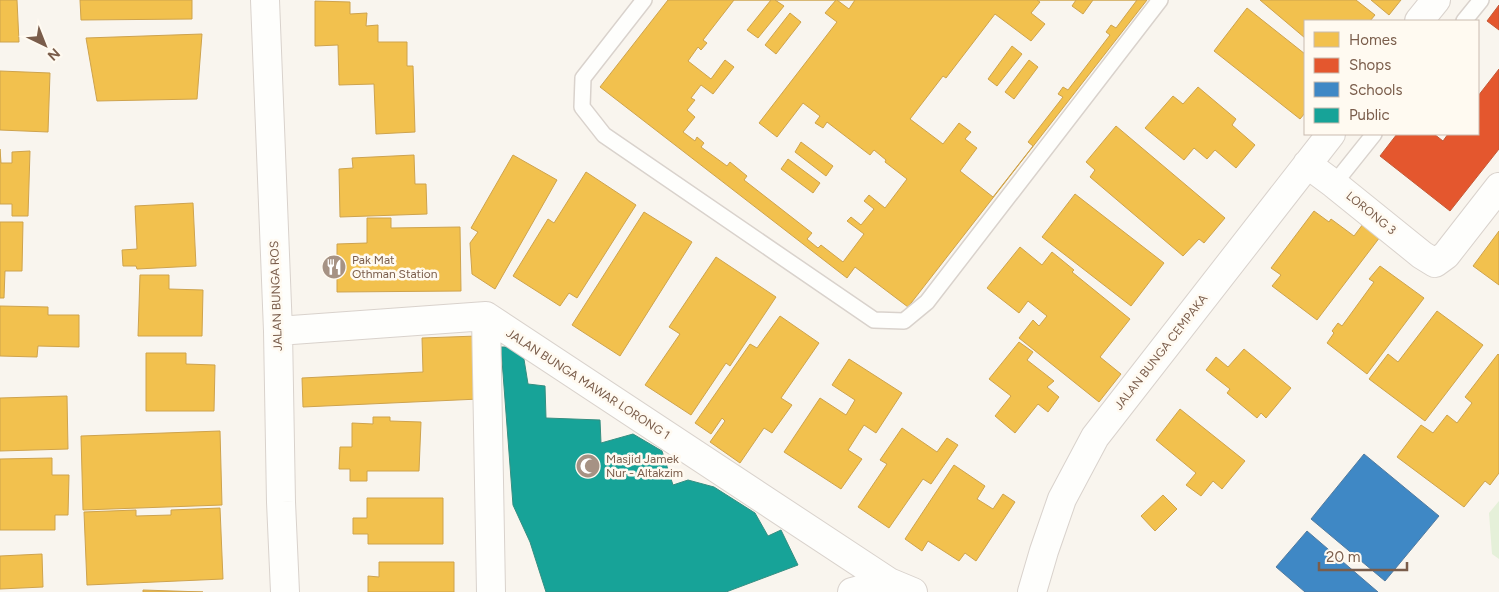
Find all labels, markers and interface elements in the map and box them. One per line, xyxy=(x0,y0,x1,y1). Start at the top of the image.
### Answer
north arrow xyxy=(20,20,70,70)
legend xyxy=(1304,20,1479,135)
text: Homes xyxy=(1349,31,1397,49)
text: N xyxy=(44,44,63,64)
text: Shops xyxy=(1349,56,1391,74)
text: Schools xyxy=(1349,81,1402,99)
text: Public xyxy=(1349,106,1390,124)
street label: LORONG 3 xyxy=(1343,189,1399,237)
street label: JALAN BUNGA ROS xyxy=(267,241,285,351)
place label: Pak Mat Othman Station xyxy=(352,253,438,281)
restaurant icon: Pak Mat Othman Station xyxy=(321,254,347,280)
street label: JALAN BUNGA CEMPAKA xyxy=(1112,292,1210,412)
street label: JALAN BUNGA MAWAR LORONG 1 xyxy=(504,326,672,442)
place label: Masjid Jamek Nur - Altakzim xyxy=(606,452,683,480)
mosque icon: Masjid Jamek Nur - Altakzim xyxy=(575,453,601,479)
scale bar xyxy=(1319,540,1406,572)
text: 20 m xyxy=(1326,548,1360,566)

